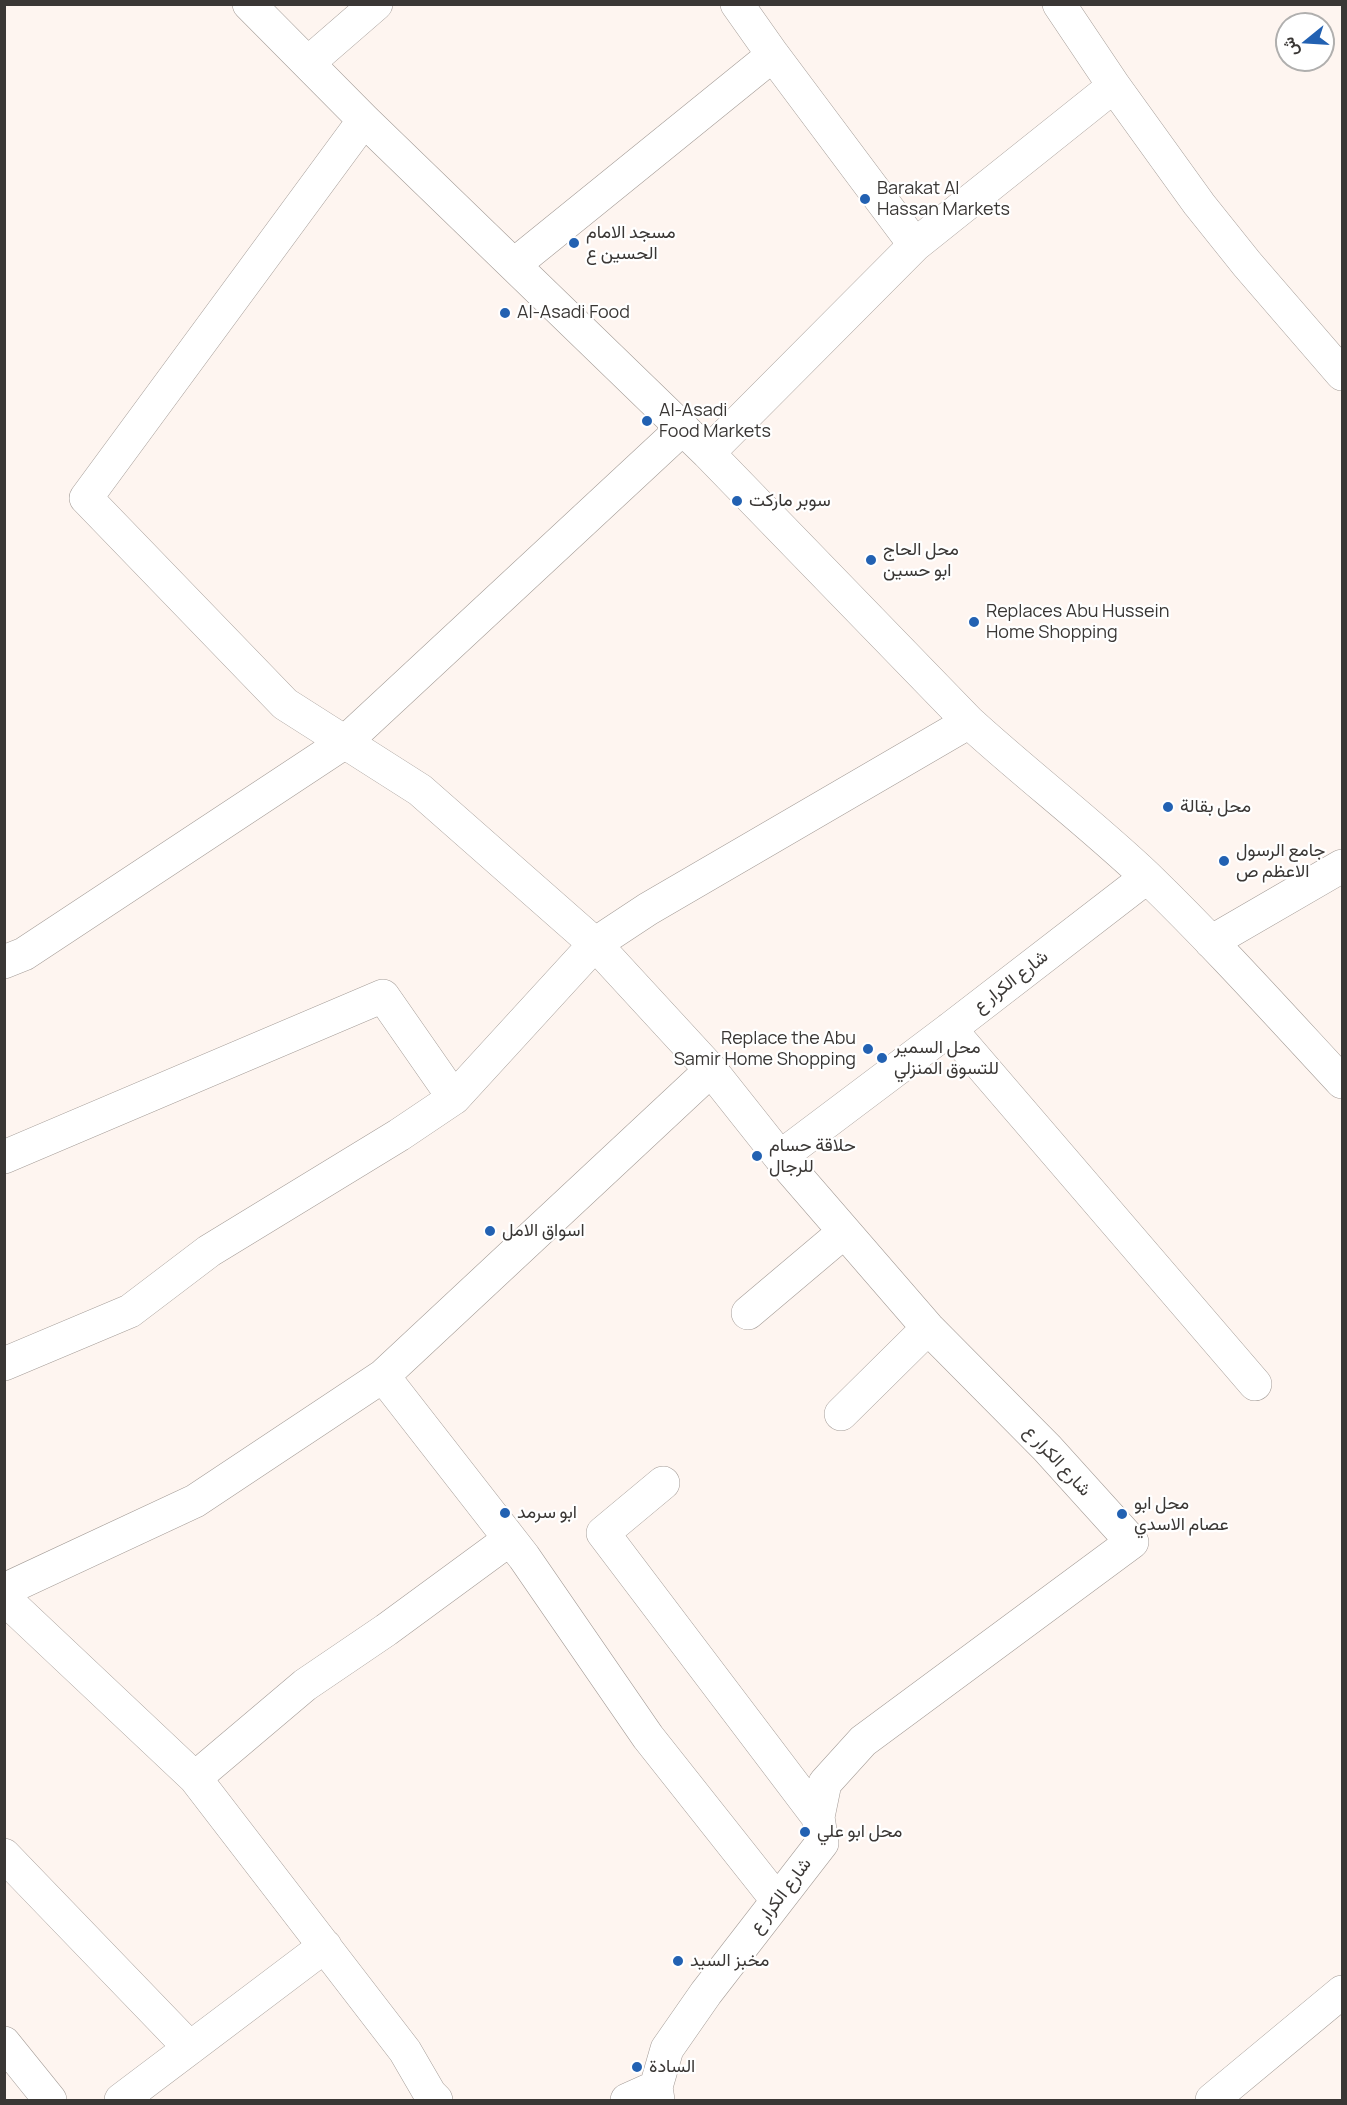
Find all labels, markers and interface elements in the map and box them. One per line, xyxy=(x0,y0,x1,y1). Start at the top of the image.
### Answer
north arrow xyxy=(1275,12,1335,72)
text: ش xyxy=(1276,34,1303,59)
place label: Barakat Al Hassan Markets xyxy=(877,178,1010,220)
marker: Barakat Al Hassan Markets xyxy=(858,192,872,206)
place label: مسجد الامام الحسين ع xyxy=(586,222,676,264)
marker: مسجد الامام الحسين ع xyxy=(567,236,581,250)
place label: Al-Asadi Food xyxy=(517,302,630,324)
marker: Al-Asadi Food xyxy=(498,306,512,320)
place label: Al-Asadi Food Markets xyxy=(659,400,771,442)
marker: Al-Asadi Food Markets xyxy=(640,414,654,428)
place label: سوبر ماركت xyxy=(749,490,831,512)
marker: سوبر ماركت xyxy=(730,494,744,508)
place label: محل الحاج ابو حسين xyxy=(883,539,959,582)
marker: محل الحاج ابو حسين xyxy=(864,553,878,567)
place label: Replaces Abu Hussein Home Shopping xyxy=(986,601,1169,644)
marker: Replaces Abu Hussein Home Shopping xyxy=(967,615,981,629)
place label: محل بقالة xyxy=(1180,796,1251,818)
marker: محل بقالة xyxy=(1161,800,1175,814)
place label: جامع الرسول الاعظم ص xyxy=(1236,840,1325,882)
marker: جامع الرسول الاعظم ص xyxy=(1217,854,1231,868)
street label: شارع الكرار ع xyxy=(969,946,1053,1018)
place label: Replace the Abu Samir Home Shopping xyxy=(674,1028,856,1070)
place label: محل السمير للتسوق المنزلي xyxy=(894,1037,999,1080)
marker: Replace the Abu Samir Home Shopping xyxy=(861,1042,875,1056)
marker: محل السمير للتسوق المنزلي xyxy=(875,1051,889,1065)
place label: حلاقة حسام للرجال xyxy=(769,1135,856,1178)
marker: حلاقة حسام للرجال xyxy=(750,1149,764,1163)
place label: اسواق الامل xyxy=(502,1220,585,1242)
marker: اسواق الامل xyxy=(483,1224,497,1238)
street label: شارع الكرار ع xyxy=(1019,1421,1095,1501)
place label: محل ابو عصام الاسدي xyxy=(1134,1493,1229,1536)
place label: ابو سرمد xyxy=(517,1502,577,1524)
marker: ابو سرمد xyxy=(498,1506,512,1520)
marker: محل ابو عصام الاسدي xyxy=(1115,1507,1129,1521)
place label: محل ابو علي xyxy=(817,1821,902,1843)
marker: محل ابو علي xyxy=(798,1825,812,1839)
street label: شارع الكرار ع xyxy=(746,1854,816,1938)
place label: مخبز السيد xyxy=(690,1950,769,1972)
marker: مخبز السيد xyxy=(671,1954,685,1968)
place label: السادة xyxy=(649,2056,695,2078)
marker: السادة xyxy=(630,2060,644,2074)

